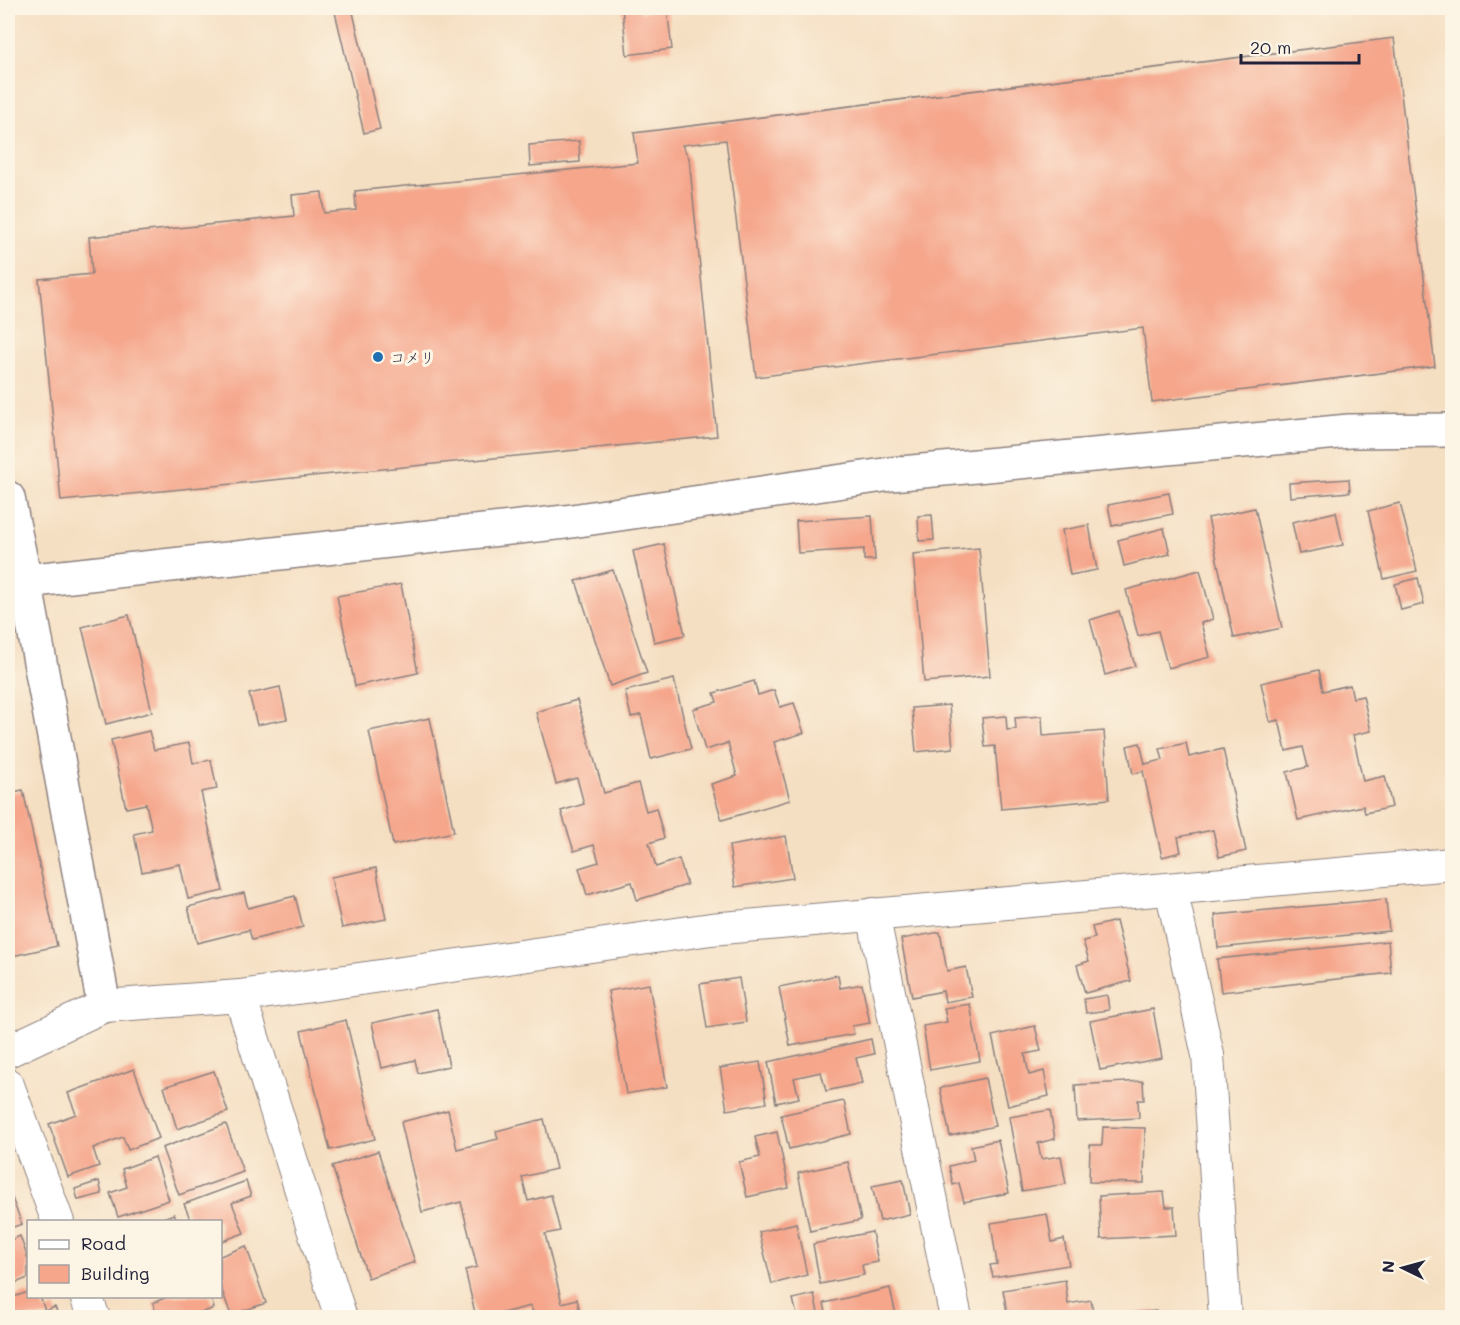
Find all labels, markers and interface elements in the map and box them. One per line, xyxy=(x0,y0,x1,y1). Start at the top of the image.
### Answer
scale bar xyxy=(1241,27,1360,65)
text: 20 m xyxy=(1250,35,1291,59)
place label: コメリ xyxy=(390,347,435,367)
marker: コメリ xyxy=(371,350,385,364)
legend xyxy=(27,1220,222,1298)
text: Road xyxy=(81,1231,126,1255)
north arrow xyxy=(1373,1238,1433,1298)
text: N xyxy=(1377,1260,1399,1274)
text: Building xyxy=(81,1261,149,1285)

